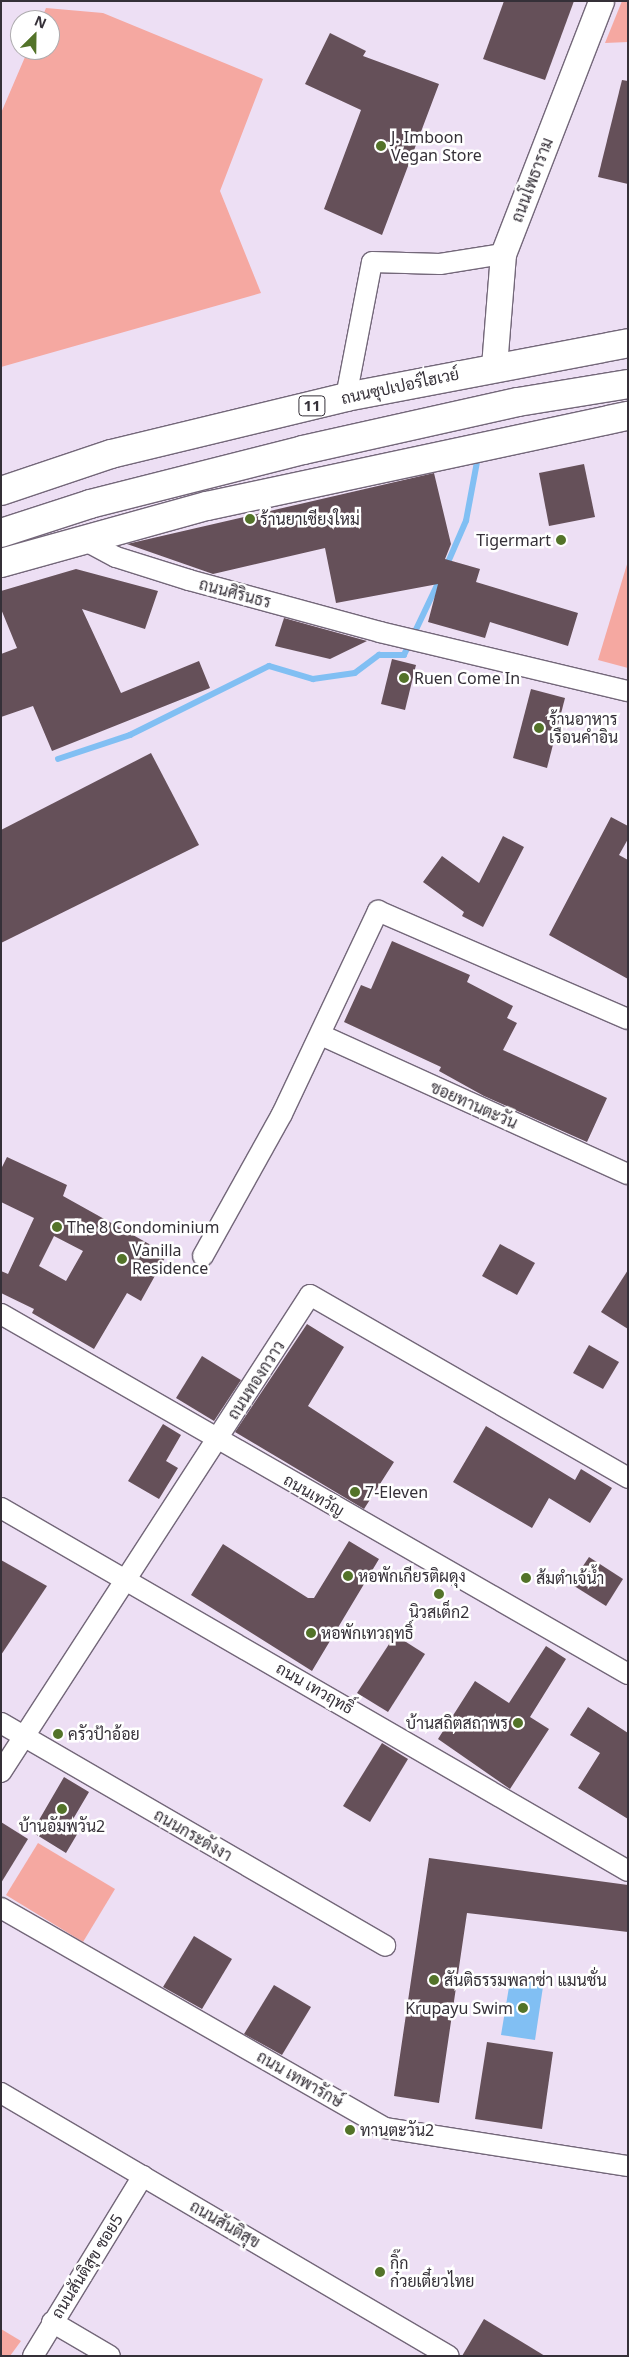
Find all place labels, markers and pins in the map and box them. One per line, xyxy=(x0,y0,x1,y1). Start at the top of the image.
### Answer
place label: J. Imboon Vegan Store xyxy=(391,127,482,165)
marker: J. Imboon Vegan Store xyxy=(375,140,387,152)
place label: ร้านยาเชียงใหม่ xyxy=(260,509,360,529)
marker: ร้านยาเชียงใหม่ xyxy=(244,513,256,525)
place label: Tigermart xyxy=(476,530,551,550)
marker: Tigermart xyxy=(555,534,567,546)
place label: Ruen Come In xyxy=(414,668,520,688)
marker: Ruen Come In xyxy=(398,672,410,684)
place label: ร้านอาหาร เรือนคำอิน xyxy=(549,709,618,747)
marker: ร้านอาหาร เรือนคำอิน xyxy=(533,722,545,734)
place label: The 8 Condominium xyxy=(67,1217,219,1237)
marker: The 8 Condominium xyxy=(51,1221,63,1233)
place label: Vanilla Residence xyxy=(132,1240,208,1278)
marker: Vanilla Residence xyxy=(116,1253,128,1265)
place label: 7-Eleven xyxy=(365,1482,428,1502)
marker: 7-Eleven xyxy=(349,1486,361,1498)
place label: หอพักเกียรติผดุง xyxy=(358,1566,466,1586)
place label: ส้มตำเจ้น้ำ xyxy=(536,1568,604,1588)
marker: หอพักเกียรติผดุง xyxy=(342,1570,354,1582)
marker: ส้มตำเจ้น้ำ xyxy=(520,1572,532,1584)
marker: นิวสเต็ก2 xyxy=(433,1588,445,1600)
place label: นิวสเต็ก2 xyxy=(409,1602,469,1622)
place label: หอพักเทวฤทธิ์ xyxy=(321,1623,413,1643)
marker: หอพักเทวฤทธิ์ xyxy=(305,1627,317,1639)
place label: บ้านสถิตสถาพร xyxy=(406,1713,508,1733)
marker: บ้านสถิตสถาพร xyxy=(512,1717,524,1729)
place label: ครัวป้าอ้อย xyxy=(68,1724,140,1744)
marker: ครัวป้าอ้อย xyxy=(52,1728,64,1740)
marker: บ้านอัมพวัน2 xyxy=(56,1803,68,1815)
place label: บ้านอัมพวัน2 xyxy=(19,1816,105,1836)
place label: สันติธรรมพลาซ่า แมนชั่น xyxy=(444,1970,607,1990)
marker: สันติธรรมพลาซ่า แมนชั่น xyxy=(428,1974,440,1986)
place label: Krupayu Swim xyxy=(405,1998,513,2018)
marker: Krupayu Swim xyxy=(517,2002,529,2014)
place label: ทานตะวัน2 xyxy=(360,2120,434,2140)
marker: ทานตะวัน2 xyxy=(344,2124,356,2136)
place label: กิ๊ก ก๋วยเตี๋ยวไทย xyxy=(390,2253,474,2291)
marker: กิ๊ก ก๋วยเตี๋ยวไทย xyxy=(374,2266,386,2278)

